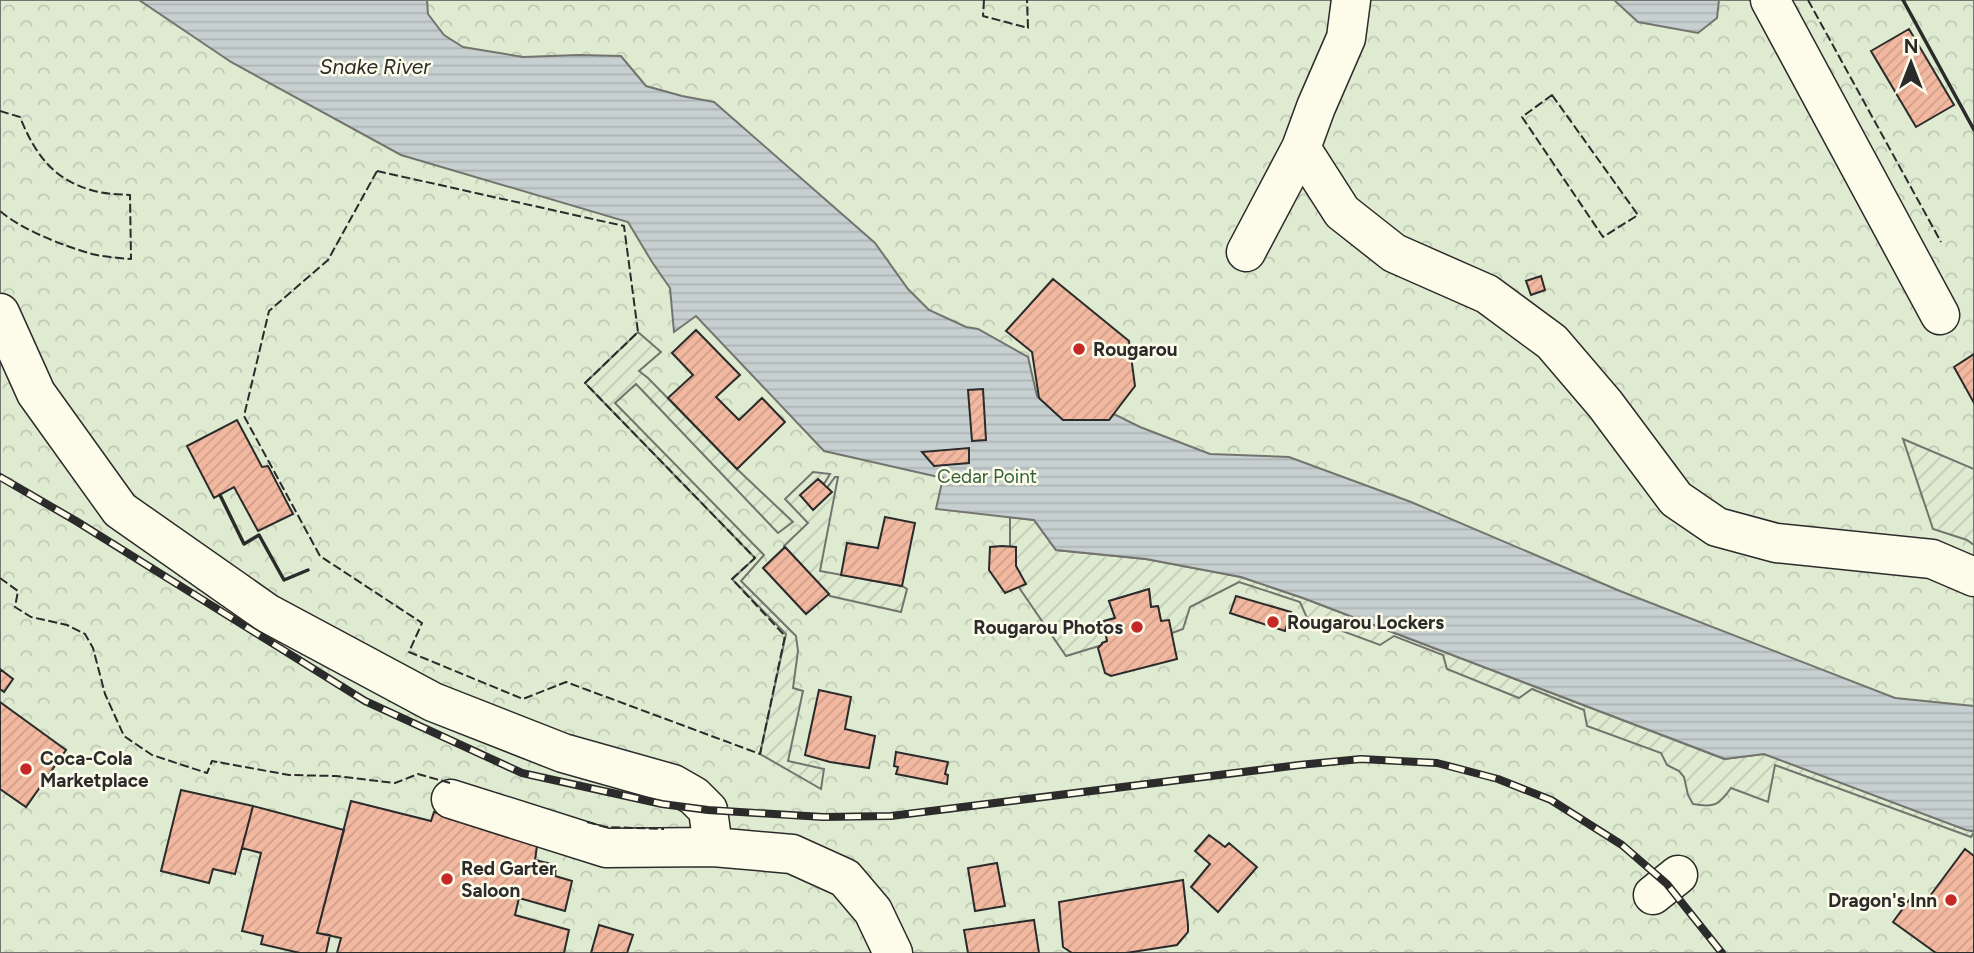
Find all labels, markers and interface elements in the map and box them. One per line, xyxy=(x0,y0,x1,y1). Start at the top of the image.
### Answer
north arrow xyxy=(1876,28,1946,98)
text: N xyxy=(1904,35,1918,58)
water label: Snake River xyxy=(320,54,431,79)
place label: Rougarou xyxy=(1093,338,1178,361)
marker: Rougarou xyxy=(1071,341,1087,357)
park label: Cedar Point xyxy=(937,465,1037,488)
place label: Rougarou Lockers xyxy=(1287,611,1444,634)
marker: Rougarou Lockers xyxy=(1265,614,1281,630)
place label: Rougarou Photos xyxy=(973,616,1123,639)
marker: Rougarou Photos xyxy=(1129,619,1145,635)
place label: Coca-Cola Marketplace xyxy=(40,747,149,792)
marker: Coca-Cola Marketplace xyxy=(18,761,34,777)
place label: Red Garter Saloon xyxy=(461,857,556,902)
marker: Red Garter Saloon xyxy=(439,871,455,887)
place label: Dragon's Inn xyxy=(1828,889,1937,912)
marker: Dragon's Inn xyxy=(1943,892,1959,908)

